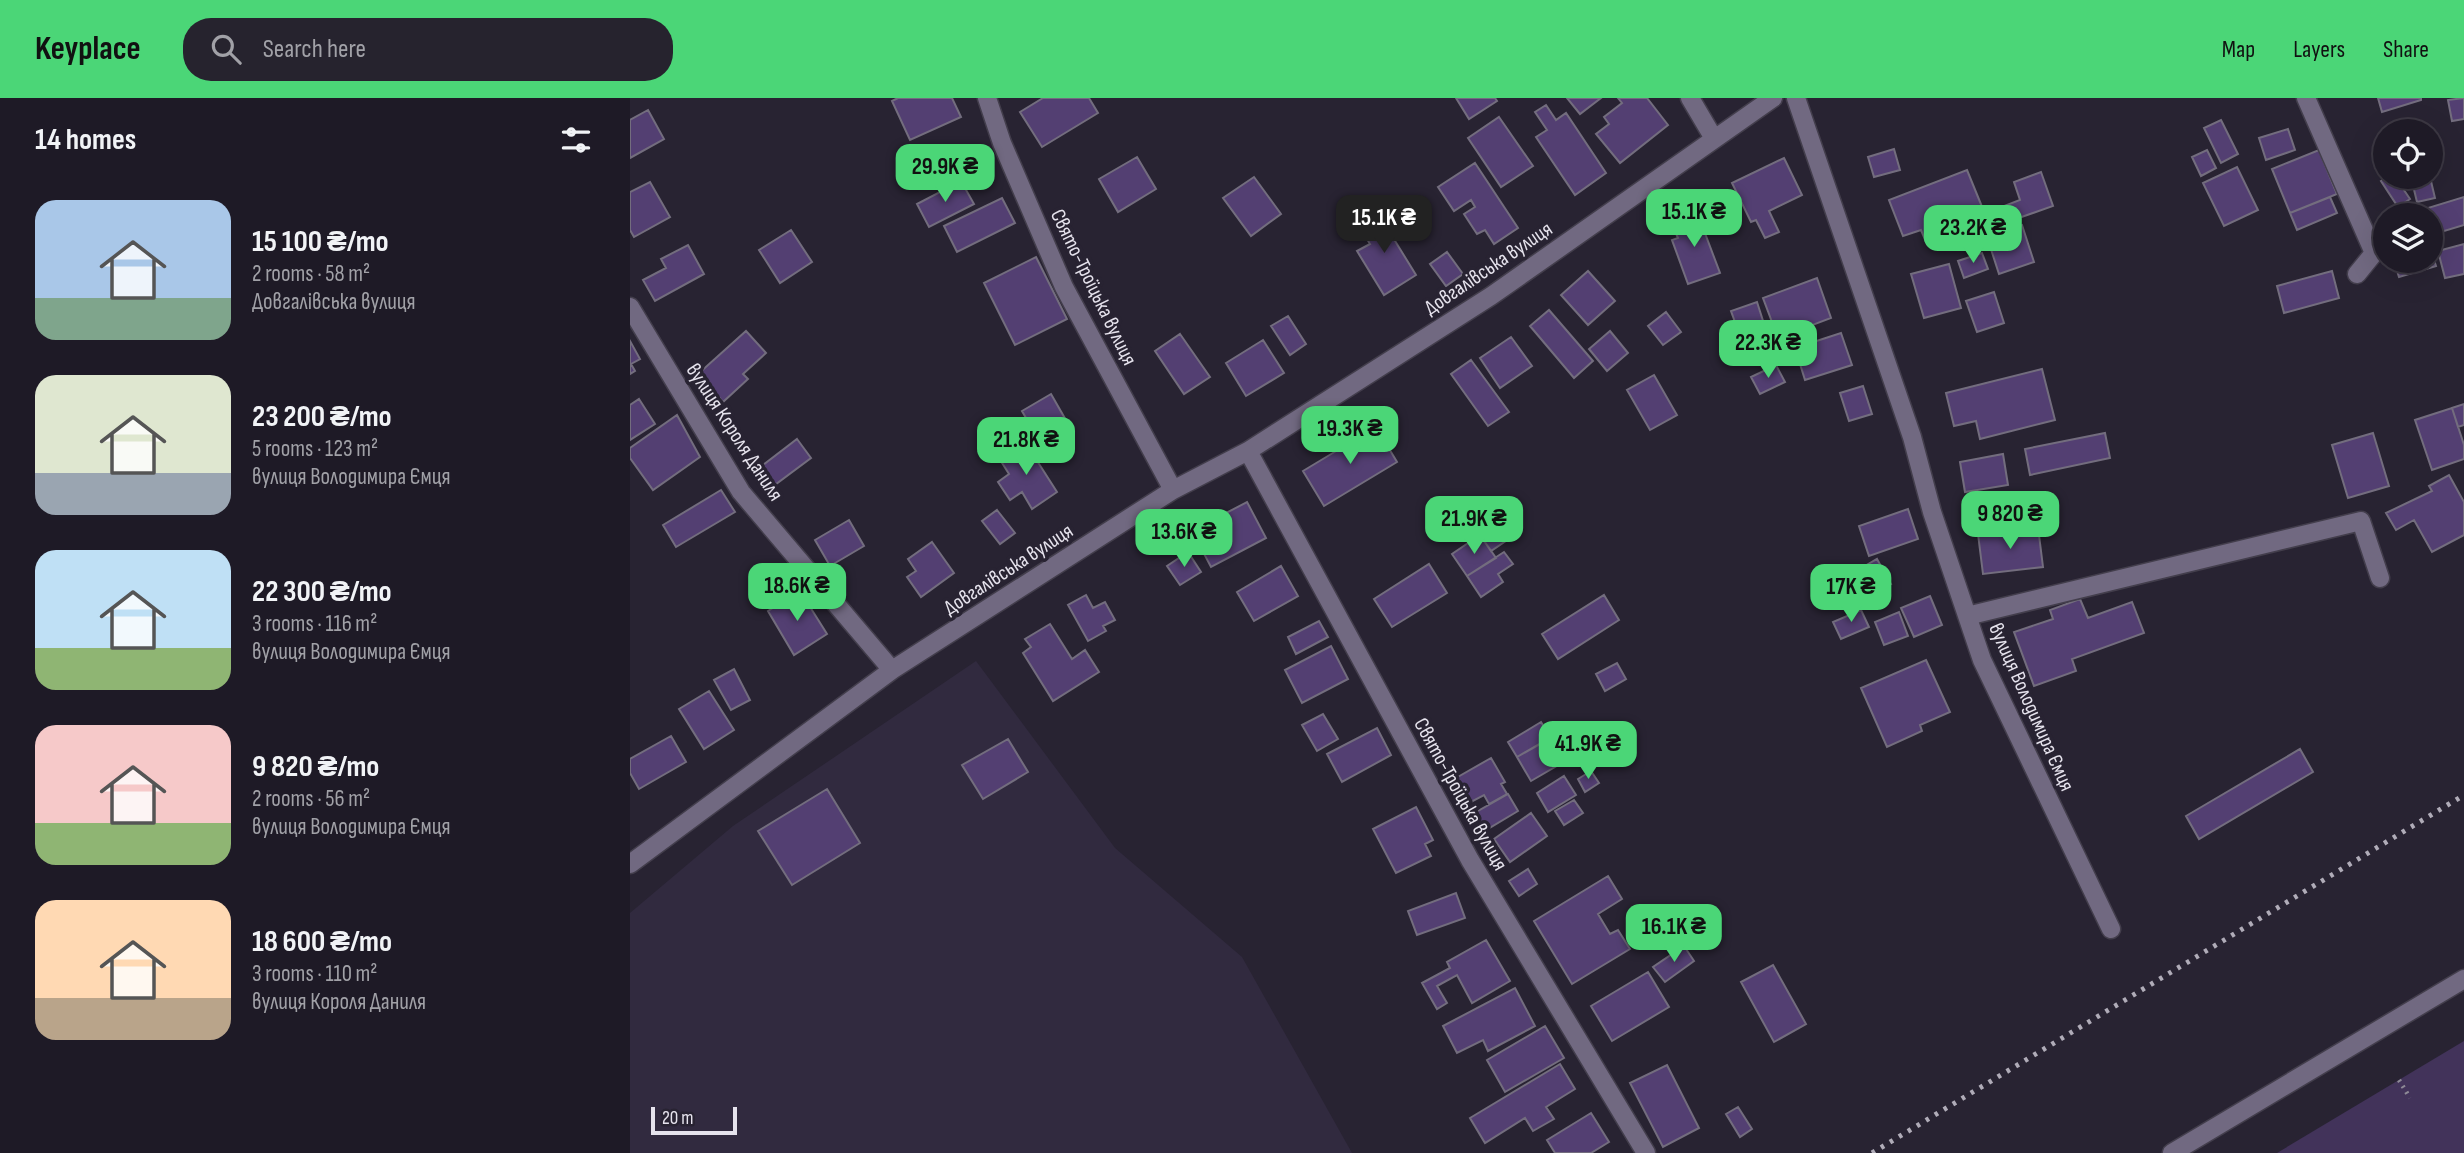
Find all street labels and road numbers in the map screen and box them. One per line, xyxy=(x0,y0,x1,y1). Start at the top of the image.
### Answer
street label: Свято-Троїцька вулиця xyxy=(1045,205,1142,369)
street label: Довгалівська вулиця xyxy=(1419,216,1557,321)
street label: вулиця Короля Даниля xyxy=(681,359,788,506)
street label: Довгалівська вулиця xyxy=(939,518,1078,621)
street label: вулиця Володимира Ємця xyxy=(1983,619,2080,795)
street label: Свято-Троїцька вулиця xyxy=(1408,714,1513,875)

